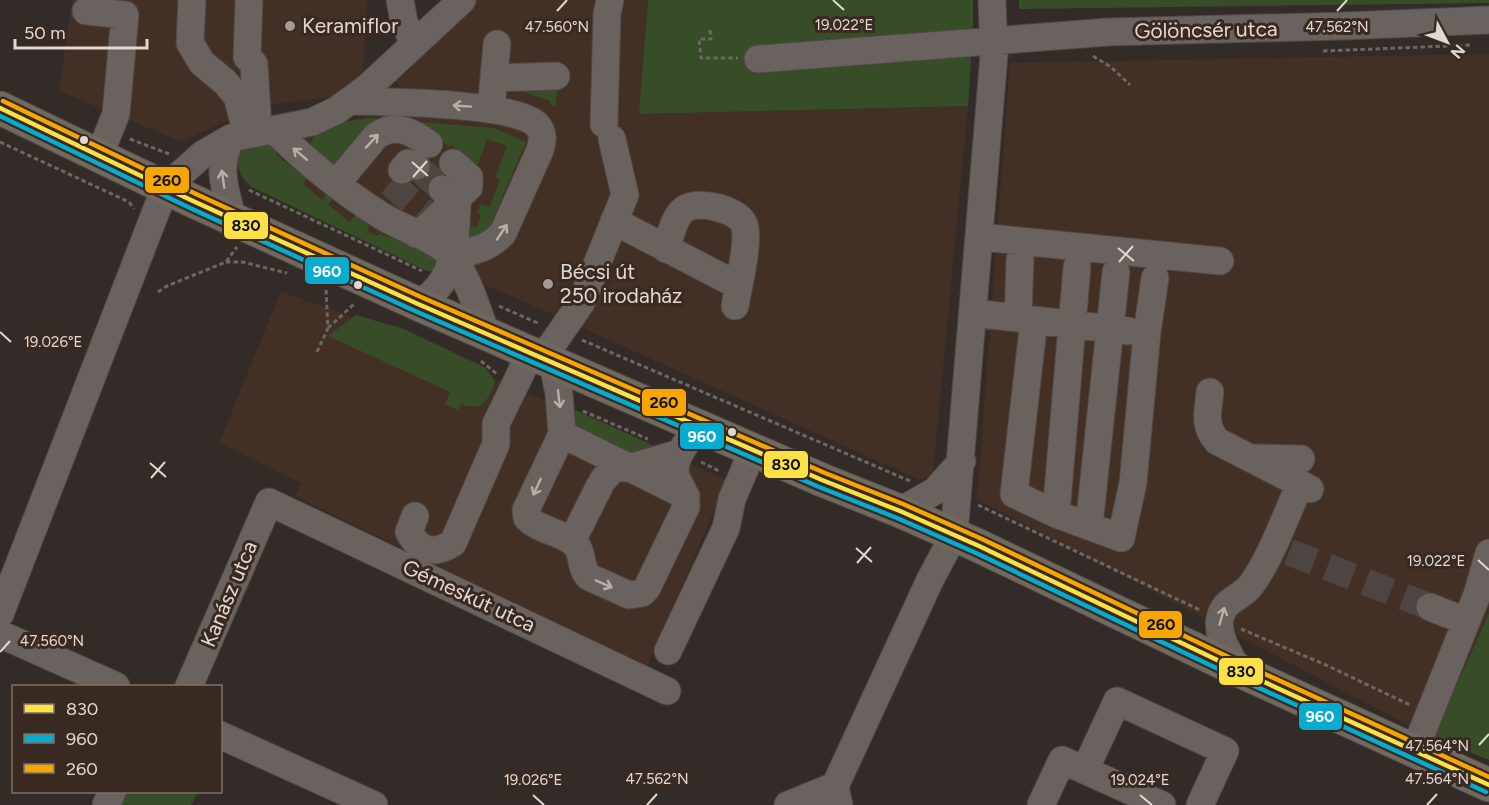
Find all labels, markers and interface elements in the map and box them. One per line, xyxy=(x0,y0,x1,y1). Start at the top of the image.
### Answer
scale bar xyxy=(15,12,147,50)
north arrow xyxy=(1417,12,1477,72)
place label: Keramiflor xyxy=(302,13,398,38)
text: 19.022°E xyxy=(815,16,873,34)
street label: Gölöncsér utca xyxy=(1134,16,1278,43)
text: 47.560°N xyxy=(525,18,589,36)
text: 47.562°N xyxy=(1305,18,1369,36)
marker: Keramiflor xyxy=(283,19,297,33)
text: 50 m xyxy=(24,22,66,44)
text: N xyxy=(1447,41,1469,62)
one-way arrow xyxy=(453,101,473,112)
unlabelled marker xyxy=(78,134,90,146)
one-way arrow xyxy=(365,134,380,149)
one-way arrow xyxy=(293,147,308,161)
line badge: 260 xyxy=(144,166,190,194)
one-way arrow xyxy=(218,169,229,189)
text: 260 xyxy=(153,171,181,190)
line badge: 830 xyxy=(223,211,269,240)
text: 830 xyxy=(231,216,261,235)
one-way arrow xyxy=(496,223,509,240)
line badge: 960 xyxy=(304,256,350,285)
place label: Bécsi út 250 irodaház xyxy=(560,259,682,308)
text: 960 xyxy=(313,262,341,281)
marker: Bécsi út 250 irodaház xyxy=(541,277,555,291)
unlabelled marker xyxy=(352,279,364,291)
text: 19.026°E xyxy=(24,333,82,351)
one-way arrow xyxy=(554,388,565,408)
line badge: 260 xyxy=(641,388,687,417)
text: 260 xyxy=(650,393,678,412)
line badge: 960 xyxy=(679,422,725,450)
unlabelled marker xyxy=(726,426,738,438)
text: 960 xyxy=(688,427,716,446)
line badge: 830 xyxy=(763,450,809,479)
text: 830 xyxy=(771,455,801,474)
one-way arrow xyxy=(530,478,542,496)
street label: Kanász utca xyxy=(195,537,262,651)
text: 19.022°E xyxy=(1407,552,1465,570)
street label: Gémeskút utca xyxy=(399,554,539,637)
one-way arrow xyxy=(595,579,613,591)
one-way arrow xyxy=(1217,607,1228,626)
line badge: 260 xyxy=(1138,610,1183,639)
text: 260 xyxy=(1147,615,1175,634)
text: 47.560°N xyxy=(20,632,84,650)
line badge: 830 xyxy=(1218,657,1264,686)
text: 830 xyxy=(1226,662,1256,681)
legend xyxy=(12,685,222,793)
text: 830 xyxy=(66,698,98,720)
line badge: 960 xyxy=(1298,702,1343,731)
text: 960 xyxy=(1306,707,1334,726)
text: 960 xyxy=(66,728,98,750)
text: 47.564°N xyxy=(1405,737,1469,755)
text: 260 xyxy=(66,758,98,780)
text: 47.562°N xyxy=(625,770,689,788)
text: 47.564°N xyxy=(1405,770,1469,788)
text: 19.026°E xyxy=(504,771,562,789)
text: 19.024°E xyxy=(1110,771,1170,789)

